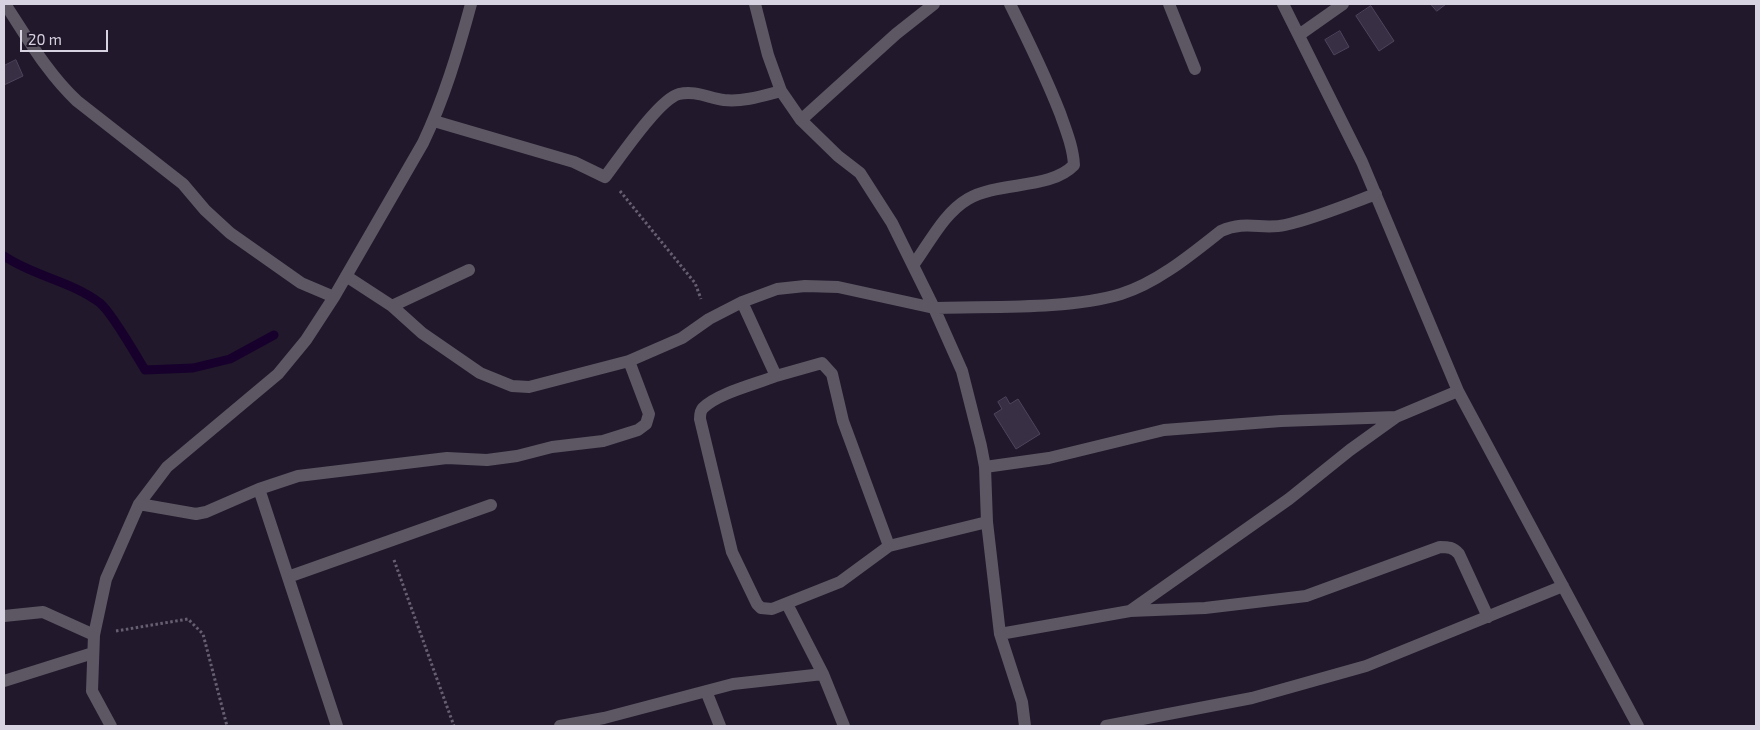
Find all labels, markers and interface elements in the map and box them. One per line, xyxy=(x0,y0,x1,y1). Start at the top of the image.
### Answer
scale bar xyxy=(22,20,110,52)
text: 20 m xyxy=(28,30,62,48)

